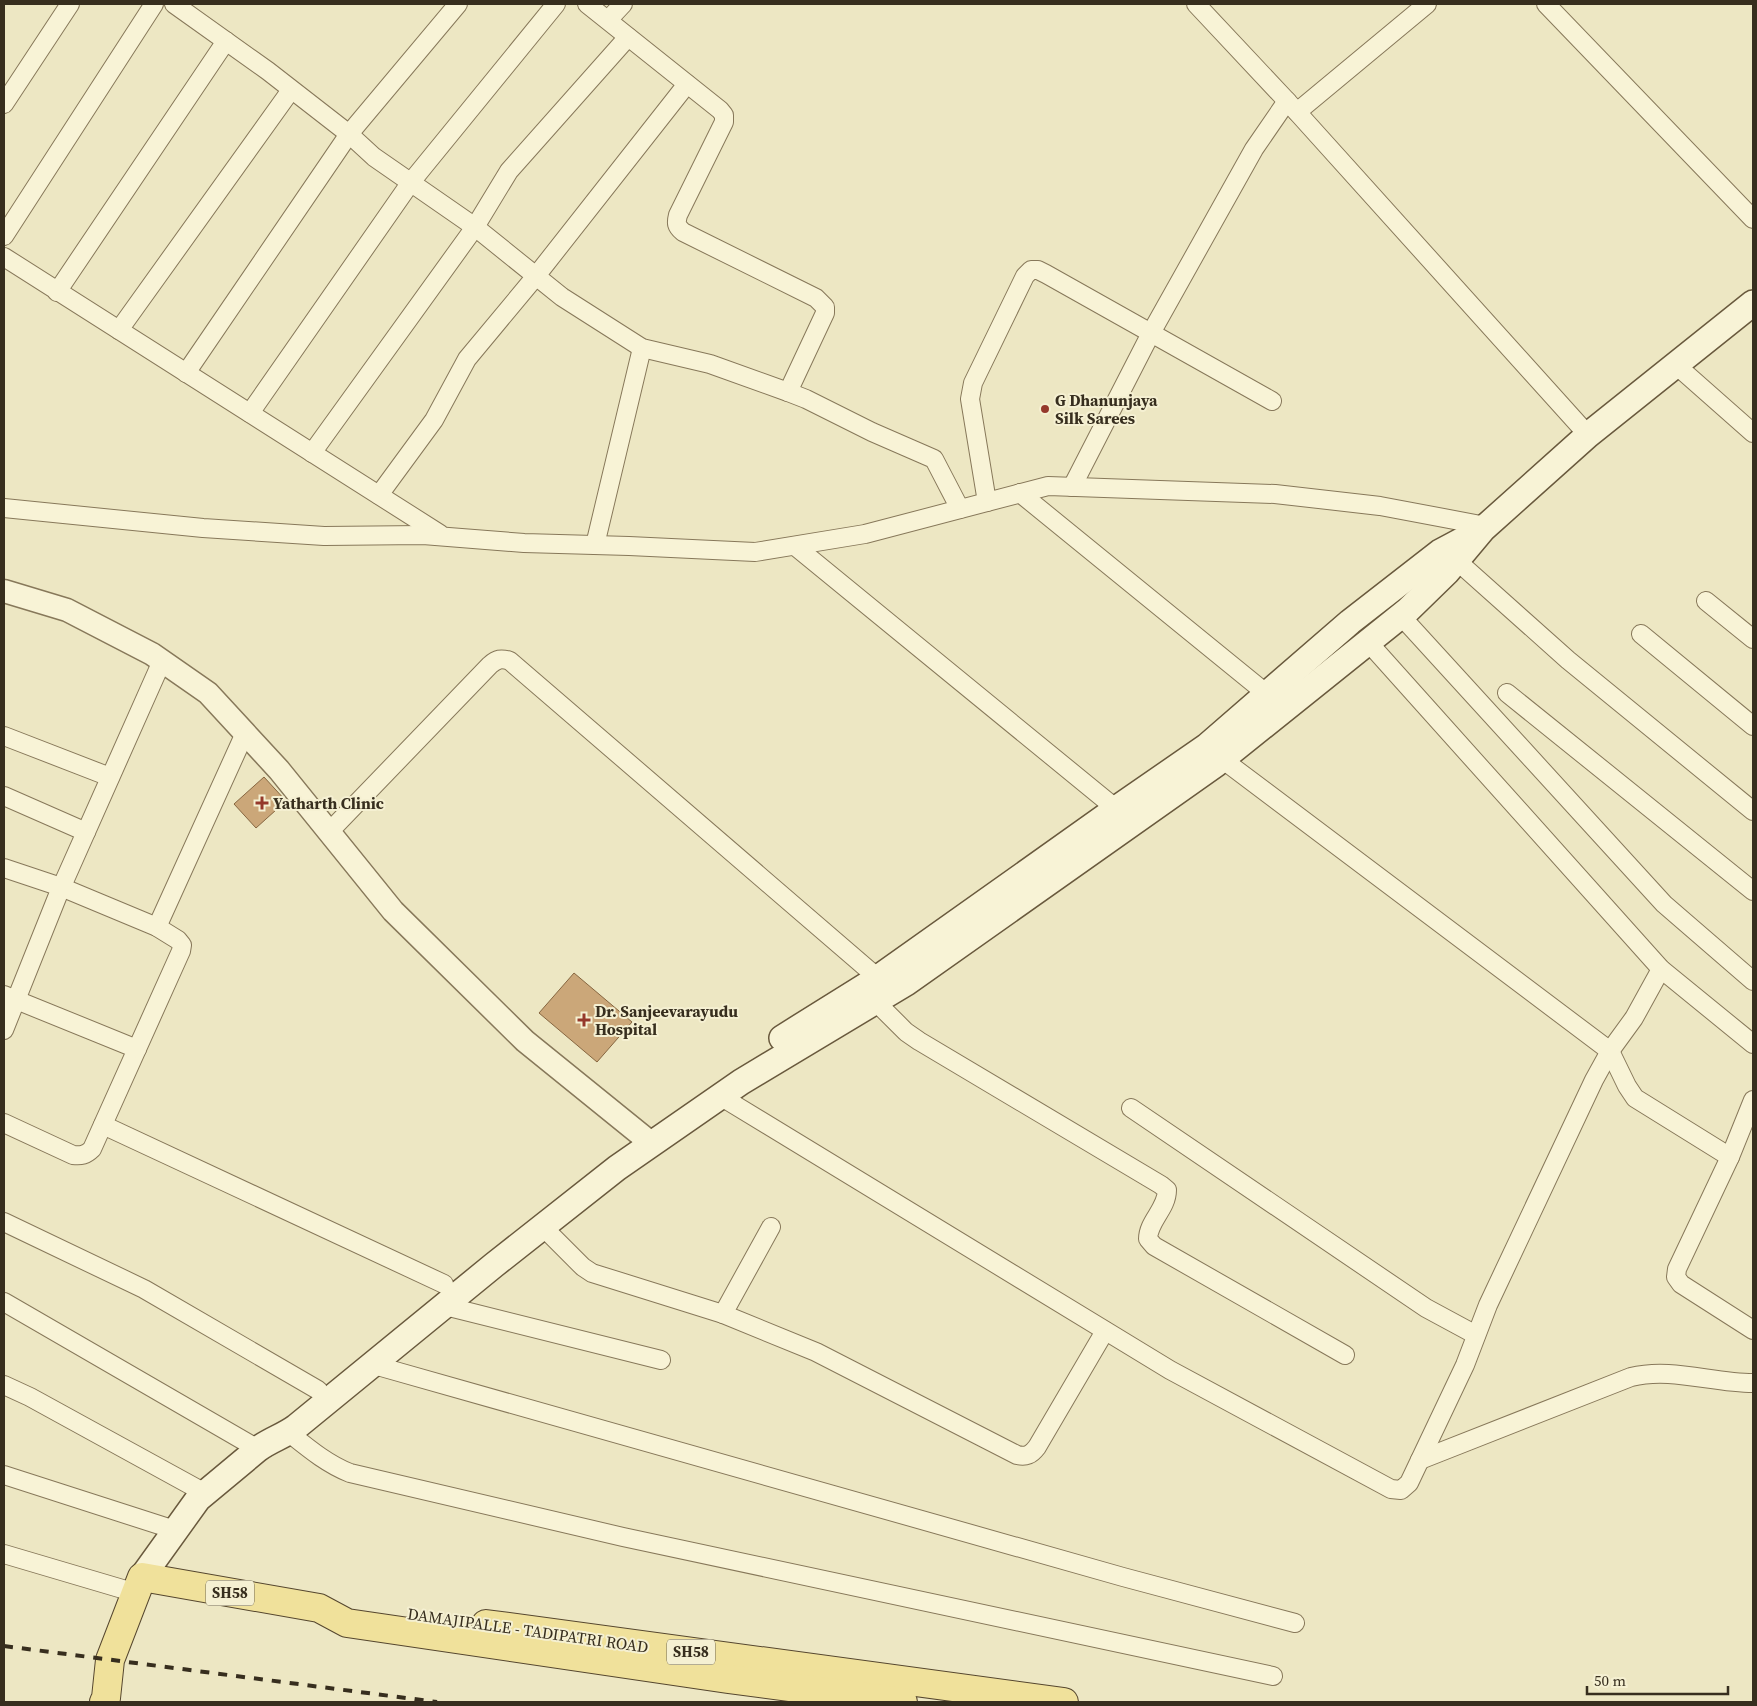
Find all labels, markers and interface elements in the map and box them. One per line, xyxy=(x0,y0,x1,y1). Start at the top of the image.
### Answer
place label: G Dhanunjaya Silk Sarees xyxy=(1055,389,1158,429)
marker: G Dhanunjaya Silk Sarees xyxy=(1039,403,1051,415)
place label: Yatharth Clinic xyxy=(273,792,384,814)
marker: Yatharth Clinic xyxy=(255,796,269,810)
place label: Dr. Sanjeevarayudu Hospital xyxy=(595,1000,738,1040)
marker: Dr. Sanjeevarayudu Hospital xyxy=(577,1013,591,1027)
road number: SH58 xyxy=(206,1580,254,1606)
street label: DAMAJIPALLE - TADIPATRI ROAD xyxy=(406,1602,650,1658)
road number: SH58 xyxy=(667,1640,715,1664)
scale bar xyxy=(1587,1664,1728,1696)
text: 50 m xyxy=(1594,1670,1626,1691)

